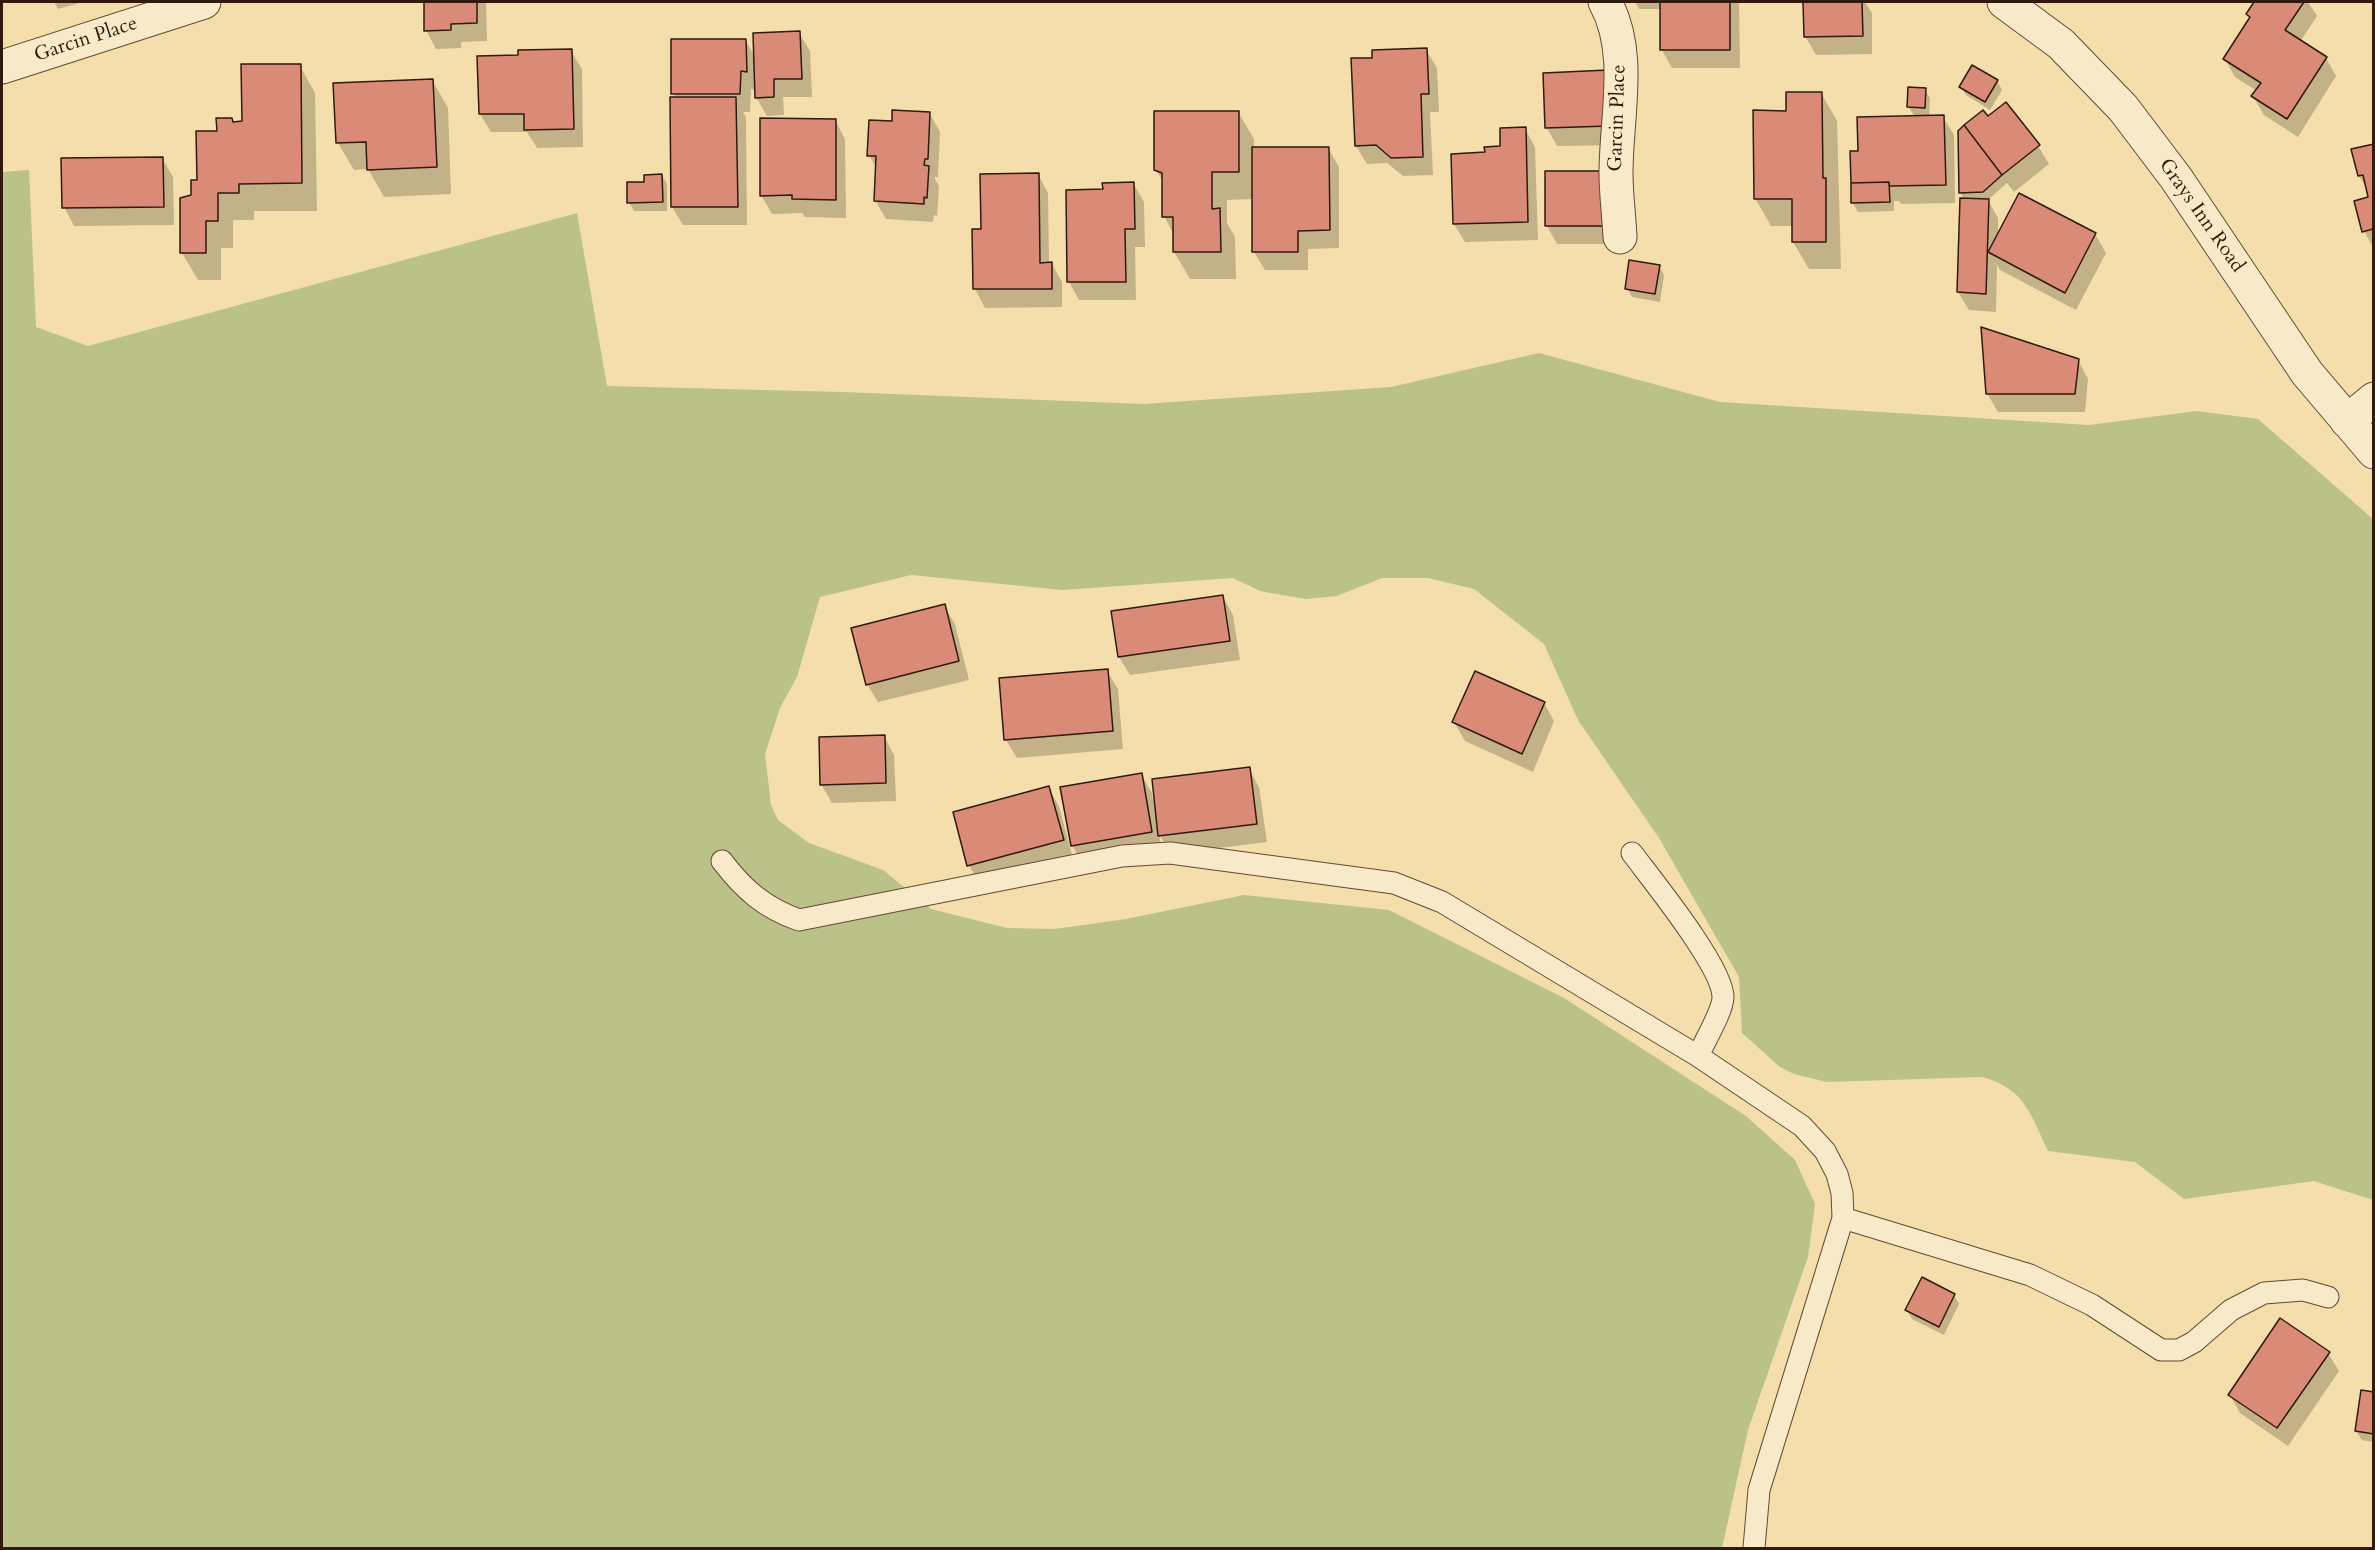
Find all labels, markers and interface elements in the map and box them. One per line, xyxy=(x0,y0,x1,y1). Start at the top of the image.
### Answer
street label: Garcin Place xyxy=(31,12,141,68)
street label: Garcin Place xyxy=(1604,64,1632,172)
street label: Grays Inn Road xyxy=(2153,155,2249,277)

